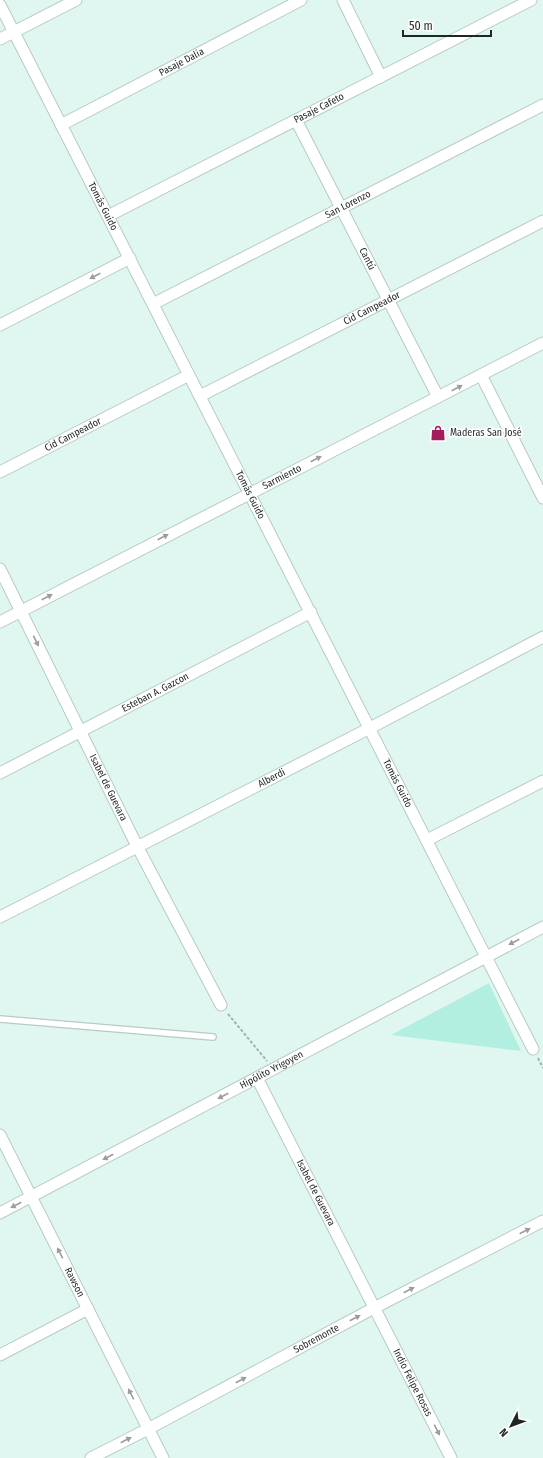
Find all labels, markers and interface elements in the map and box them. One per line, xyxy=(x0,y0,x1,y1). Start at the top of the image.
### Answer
scale bar xyxy=(403,12,491,38)
text: 50 m xyxy=(409,19,433,33)
street label: Pasaje Dalia xyxy=(157,45,206,79)
street label: Pasaje Cafeto xyxy=(292,90,346,126)
street label: Tomás Guido xyxy=(85,180,120,232)
street label: San Lorenzo xyxy=(323,188,373,221)
street label: Cantú xyxy=(356,246,379,272)
one-way arrow xyxy=(89,273,101,279)
street label: Cid Campeador xyxy=(341,289,403,328)
one-way arrow xyxy=(451,384,462,391)
street label: Cid Campeador xyxy=(43,415,104,454)
shop icon: Maderas San José xyxy=(429,424,447,442)
place label: Maderas San José xyxy=(450,427,522,439)
one-way arrow xyxy=(310,456,321,462)
street label: Sarmiento xyxy=(260,462,303,492)
street label: Tomás Guido xyxy=(233,469,267,521)
one-way arrow xyxy=(157,534,168,541)
one-way arrow xyxy=(41,594,53,600)
one-way arrow xyxy=(33,636,39,647)
street label: Esteban A. Gazcon xyxy=(120,670,191,715)
street label: Isabel de Guevara xyxy=(87,752,130,823)
street label: Tomás Guido xyxy=(380,757,415,810)
street label: Alberdi xyxy=(256,766,287,790)
one-way arrow xyxy=(508,939,520,945)
street label: Hipólito Yrigoyen xyxy=(238,1048,305,1092)
one-way arrow xyxy=(217,1093,229,1099)
one-way arrow xyxy=(102,1153,114,1160)
street label: Isabel de Guevara xyxy=(294,1158,338,1228)
one-way arrow xyxy=(10,1202,22,1208)
one-way arrow xyxy=(519,1227,530,1234)
one-way arrow xyxy=(57,1247,63,1259)
street label: Rawson xyxy=(62,1265,87,1299)
one-way arrow xyxy=(403,1287,415,1293)
one-way arrow xyxy=(350,1315,361,1321)
street label: Sobremonte xyxy=(292,1322,341,1356)
street label: Indio Felipe Rosas xyxy=(390,1347,435,1418)
one-way arrow xyxy=(235,1376,247,1383)
one-way arrow xyxy=(128,1389,134,1400)
north arrow xyxy=(491,1406,531,1446)
one-way arrow xyxy=(434,1424,440,1436)
text: N xyxy=(497,1426,511,1439)
one-way arrow xyxy=(120,1437,132,1444)

